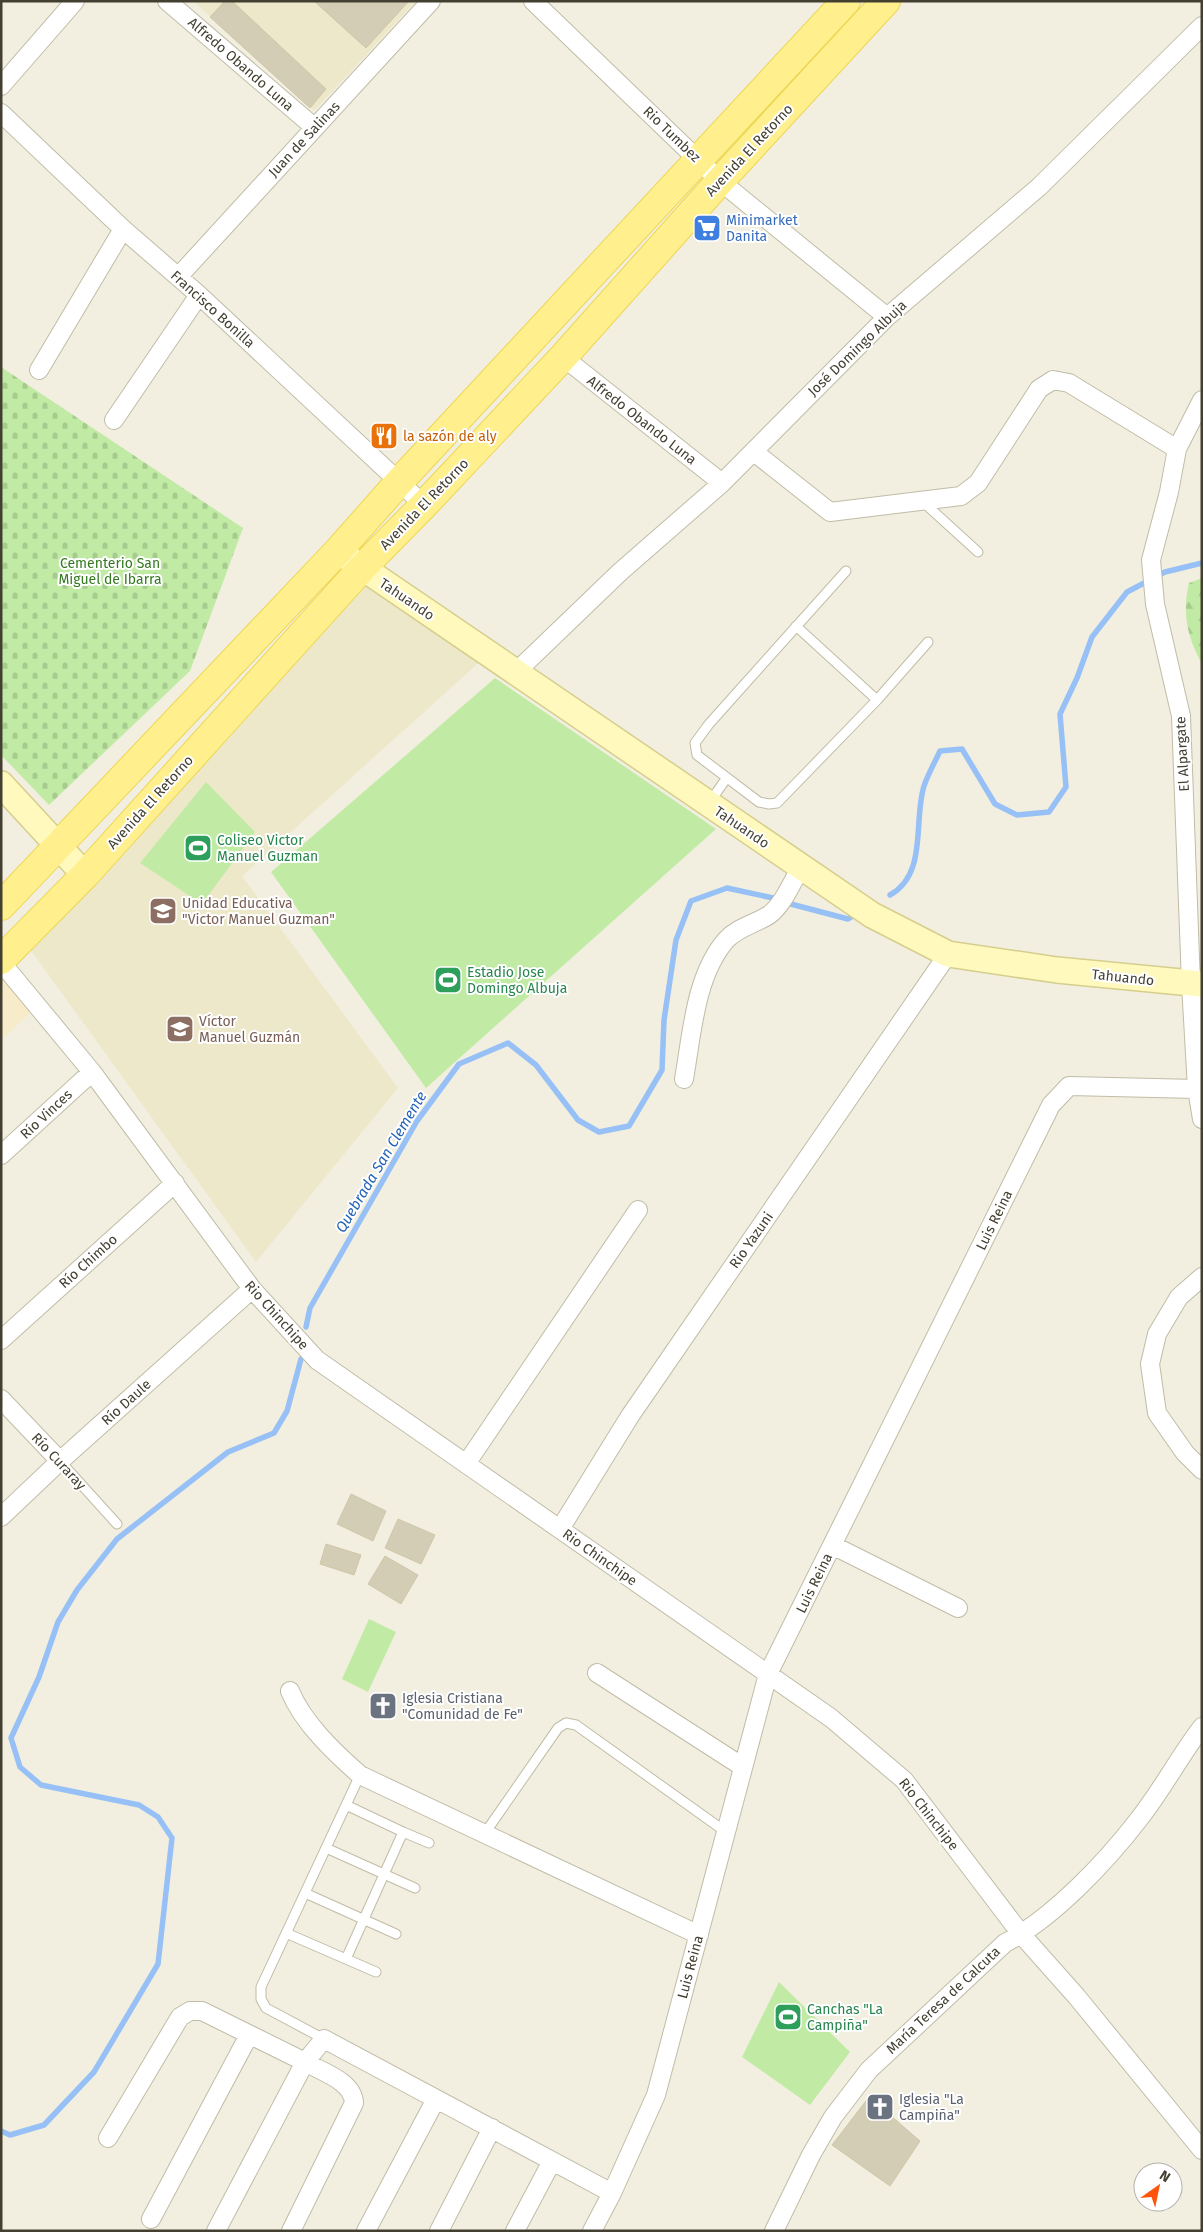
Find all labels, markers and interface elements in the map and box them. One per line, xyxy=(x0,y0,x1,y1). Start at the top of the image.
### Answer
street label: Alfredo Obando Luna xyxy=(184,14,297,115)
street label: Juan de Salinas xyxy=(265,98,344,181)
street label: Avenida El Retorno xyxy=(702,101,797,200)
street label: Rio Tumbez xyxy=(639,103,704,166)
place label: Minimarket Danita xyxy=(726,212,799,245)
supermarket icon: Minimarket Danita xyxy=(692,213,722,243)
street label: Francisco Bonilla xyxy=(167,267,258,352)
street label: José Domingo Albuja xyxy=(804,297,910,400)
street label: Alfredo Obando Luna xyxy=(584,372,700,468)
restaurant icon: la sazón de aly xyxy=(369,421,399,451)
place label: la sazón de aly xyxy=(403,428,497,445)
street label: Avenida El Retorno xyxy=(376,455,472,553)
park label: Cementerio San Miguel de Ibarra xyxy=(58,555,162,588)
street label: Tahuando xyxy=(376,575,438,624)
street label: El Alpargate xyxy=(1172,716,1193,792)
street label: Avenida El Retorno xyxy=(104,752,197,853)
street label: Tahuando xyxy=(711,803,773,852)
place label: Coliseo Victor Manuel Guzman xyxy=(217,832,318,865)
sports icon: Coliseo Victor Manuel Guzman xyxy=(183,833,213,863)
place label: Unidad Educativa "Victor Manuel Guzman" xyxy=(182,895,335,928)
school or university icon: Unidad Educativa "Victor Manuel Guzman" xyxy=(148,896,178,926)
place label: Estadio Jose Domingo Albuja xyxy=(467,964,567,997)
sports icon: Estadio Jose Domingo Albuja xyxy=(433,965,463,995)
street label: Tahuando xyxy=(1091,966,1155,989)
place label: Víctor Manuel Guzmán xyxy=(199,1013,300,1046)
school or university icon: Víctor Manuel Guzmán xyxy=(165,1014,195,1044)
street label: Río Vinces xyxy=(17,1086,76,1143)
water label: Quebrada San Clemente xyxy=(332,1088,430,1236)
street label: Luis Reina xyxy=(973,1187,1016,1253)
street label: Rio Yazuni xyxy=(726,1209,777,1272)
street label: Río Chimbo xyxy=(56,1231,121,1292)
street label: Rio Chinchipe xyxy=(241,1277,312,1353)
street label: Río Daule xyxy=(98,1376,155,1429)
street label: Río Curaray xyxy=(28,1429,89,1493)
street label: Rio Chinchipe xyxy=(559,1525,640,1589)
street label: Luis Reina xyxy=(793,1550,836,1616)
place label: Iglesia Cristiana "Comunidad de Fe" xyxy=(402,1690,523,1723)
church icon: Iglesia Cristiana "Comunidad de Fe" xyxy=(368,1691,398,1721)
street label: Rio Chinchipe xyxy=(895,1775,962,1854)
street label: Luis Reina xyxy=(674,1934,707,2001)
street label: María Teresa de Calcuta xyxy=(883,1943,1004,2058)
place label: Canchas "La Campiña" xyxy=(807,2001,883,2034)
sports icon: Canchas "La Campiña" xyxy=(773,2002,803,2032)
place label: Iglesia "La Campiña" xyxy=(899,2091,964,2124)
church icon: Iglesia "La Campiña" xyxy=(865,2092,895,2122)
north arrow xyxy=(1133,2162,1183,2212)
text: N xyxy=(1156,2167,1173,2186)

